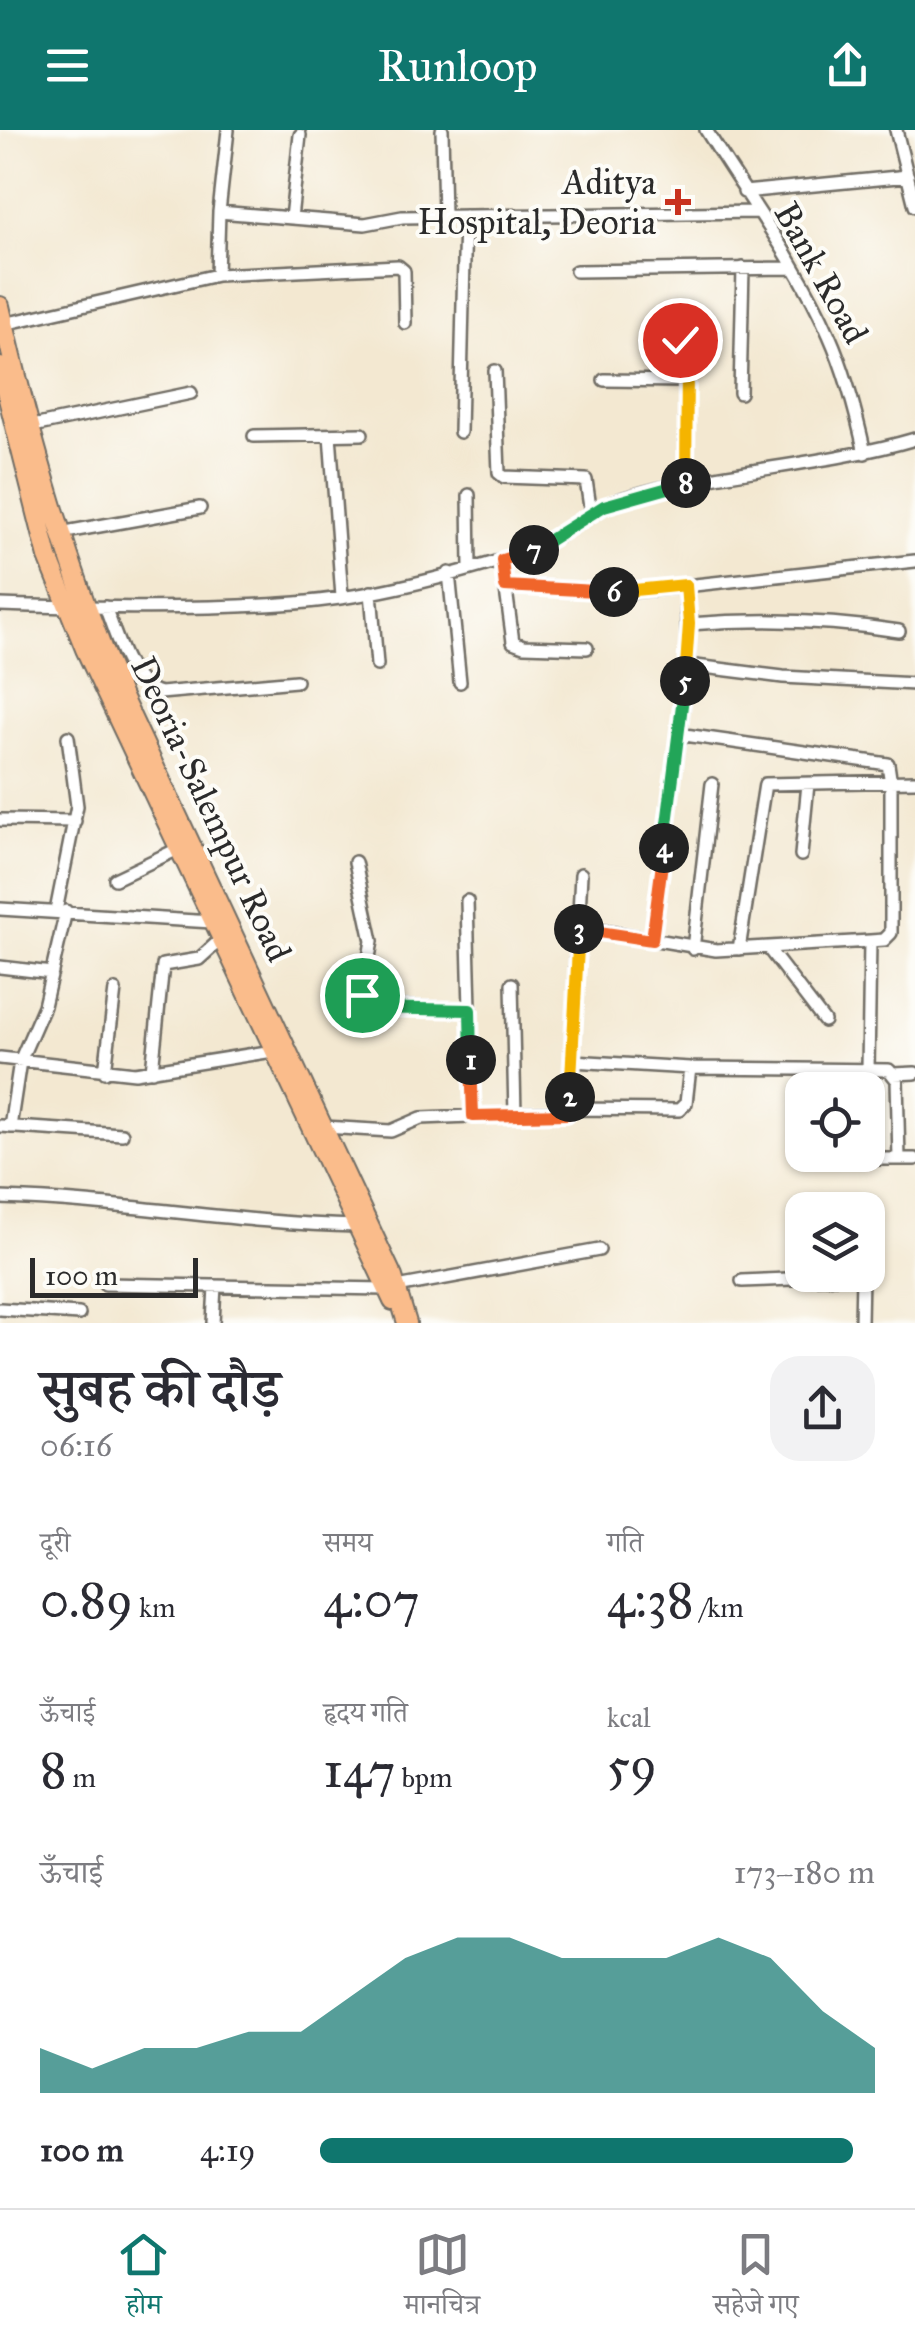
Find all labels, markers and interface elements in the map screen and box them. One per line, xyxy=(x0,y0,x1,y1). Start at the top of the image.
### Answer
icon: menu xyxy=(40,38,95,93)
text: Runloop xyxy=(377,38,538,93)
icon: share xyxy=(820,38,875,93)
place label: Aditya Hospital, Deoria xyxy=(418,161,656,244)
marker: Aditya Hospital, Deoria xyxy=(665,189,691,215)
street label: Bank Road xyxy=(765,195,878,352)
pin xyxy=(638,298,723,383)
icon: check xyxy=(653,313,708,368)
pin: 8 xyxy=(661,458,711,508)
text: 8 xyxy=(679,465,693,500)
pin: 7 xyxy=(509,525,559,575)
text: 7 xyxy=(527,532,541,567)
pin: 6 xyxy=(589,567,639,617)
text: 6 xyxy=(607,574,621,609)
street label: Deoria-Salempur Road xyxy=(121,650,301,969)
pin: 5 xyxy=(660,656,710,706)
text: 5 xyxy=(678,663,692,698)
pin: 4 xyxy=(639,823,689,873)
text: 4 xyxy=(656,830,672,865)
pin: 3 xyxy=(554,904,604,954)
text: 3 xyxy=(573,911,585,946)
pin xyxy=(320,953,405,1038)
icon: arrive xyxy=(335,968,390,1023)
pin: 1 xyxy=(446,1035,496,1085)
text: 1 xyxy=(465,1042,477,1077)
pin: 2 xyxy=(545,1072,595,1122)
map controls xyxy=(785,1072,885,1292)
button: locate xyxy=(785,1072,885,1172)
text: 2 xyxy=(563,1079,577,1114)
button: layers xyxy=(785,1192,885,1292)
scale bar xyxy=(30,1253,198,1298)
text: 100 m xyxy=(45,1258,118,1293)
text: सुबह की दौड़ xyxy=(40,1355,280,1422)
button: share xyxy=(770,1356,875,1461)
text: 06:16 xyxy=(40,1426,112,1465)
text: दूरी xyxy=(40,1525,70,1560)
text: समय xyxy=(323,1525,373,1560)
text: गति xyxy=(607,1525,643,1560)
text: 0.89 xyxy=(40,1570,133,1631)
text: 4:07 xyxy=(323,1570,420,1631)
text: 4:38 xyxy=(607,1570,694,1631)
text: km xyxy=(133,1590,176,1625)
text: /km xyxy=(694,1590,744,1625)
text: ऊँचाई xyxy=(40,1695,95,1730)
text: हृदय गति xyxy=(323,1695,408,1730)
text: kcal xyxy=(607,1700,651,1735)
text: 59 xyxy=(607,1735,657,1796)
text: 8 xyxy=(40,1740,67,1801)
text: 147 xyxy=(323,1740,395,1801)
text: m xyxy=(67,1760,96,1795)
text: bpm xyxy=(395,1760,453,1795)
text: ऊँचाई xyxy=(40,1853,103,1892)
text: 173–180 m xyxy=(734,1853,875,1892)
text: 100 m xyxy=(40,2131,124,2170)
text: 4:19 xyxy=(200,2131,255,2170)
tab: होम xyxy=(116,2227,171,2332)
tab: मानचित्र xyxy=(404,2227,480,2332)
tab: सहेजे गए xyxy=(713,2227,799,2332)

